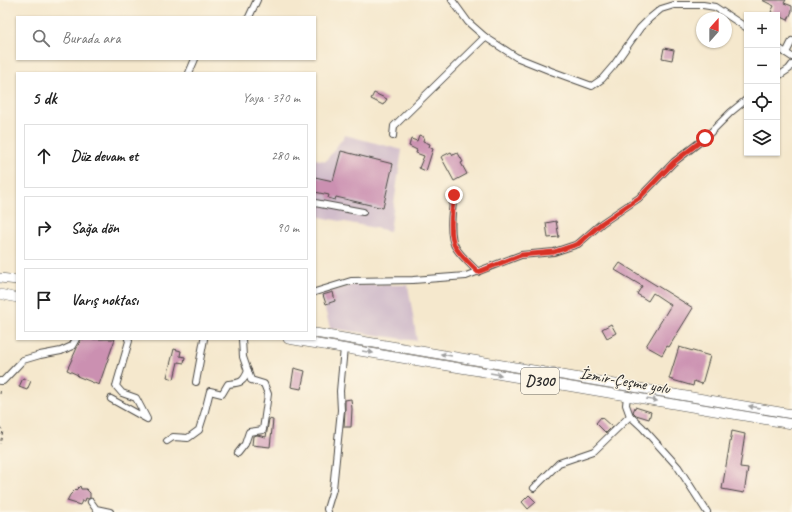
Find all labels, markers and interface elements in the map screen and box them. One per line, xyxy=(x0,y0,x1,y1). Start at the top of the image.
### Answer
north arrow xyxy=(696,12,732,48)
map controls xyxy=(744,12,780,156)
button: + xyxy=(744,12,780,48)
search box xyxy=(16,16,316,60)
icon: search xyxy=(30,27,52,49)
text: Burada ara xyxy=(62,29,120,48)
button: − xyxy=(744,48,780,84)
button: locate xyxy=(744,84,780,120)
text: 5 dk xyxy=(32,88,57,109)
text: Yaya · 370 m xyxy=(243,90,300,106)
button: layers xyxy=(744,120,780,156)
route start xyxy=(696,129,714,147)
icon: ahead xyxy=(33,145,55,167)
text: Düz devam et xyxy=(71,147,138,166)
text: 280 m xyxy=(271,148,299,164)
route end xyxy=(445,186,463,204)
icon: right xyxy=(33,217,55,239)
text: Sağa dön xyxy=(71,219,119,238)
text: 90 m xyxy=(277,220,299,236)
icon: arrive xyxy=(33,289,55,311)
text: Varış noktası xyxy=(71,291,138,310)
one-way arrow xyxy=(361,349,374,355)
one-way arrow xyxy=(440,352,452,358)
street label: İzmir-Çeşme yolu xyxy=(578,363,673,399)
road number: D300 xyxy=(521,368,559,394)
one-way arrow xyxy=(490,371,502,377)
one-way arrow xyxy=(645,397,658,403)
one-way arrow xyxy=(747,404,760,410)

